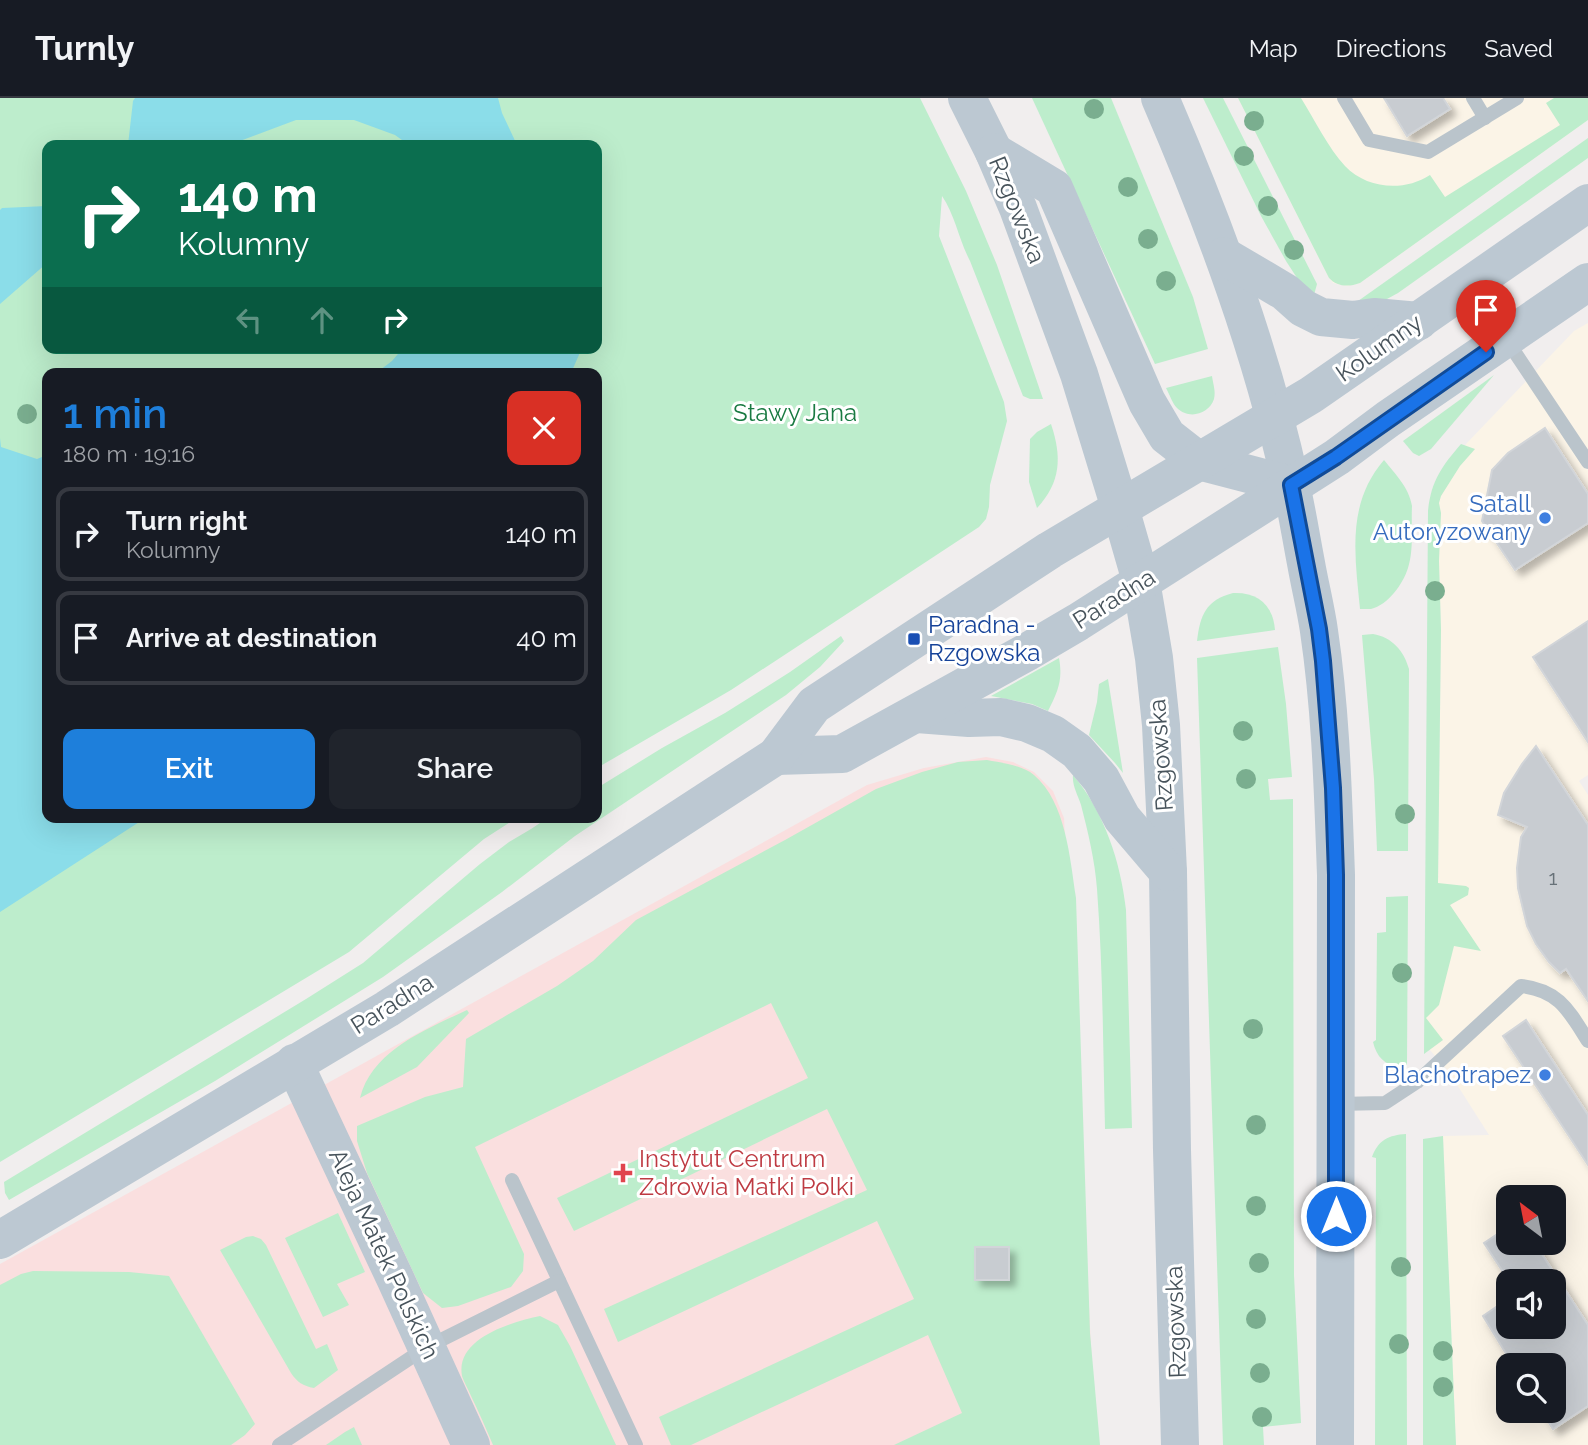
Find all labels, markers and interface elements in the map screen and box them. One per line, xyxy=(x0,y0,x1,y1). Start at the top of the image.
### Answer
text: Turnly xyxy=(35,29,134,68)
text: Map xyxy=(1249,34,1298,63)
text: Directions xyxy=(1336,34,1446,63)
text: Saved xyxy=(1484,34,1553,63)
street label: Rzgowska xyxy=(983,152,1052,267)
text: 140 m xyxy=(178,166,318,223)
icon: right xyxy=(63,168,154,259)
text: Kolumny xyxy=(178,225,309,262)
pin xyxy=(1456,280,1516,352)
icon: arrive xyxy=(1467,291,1505,329)
icon: left xyxy=(230,301,268,339)
icon: ahead xyxy=(303,301,341,339)
icon: right xyxy=(376,301,414,339)
street label: Kolumny xyxy=(1330,307,1427,388)
text: 1 min xyxy=(63,389,167,438)
button: close xyxy=(507,391,581,465)
park label: Stawy Jana xyxy=(733,398,857,427)
text: 180 m · 19:16 xyxy=(63,440,195,467)
place label: Satall Autoryzowany xyxy=(1373,489,1531,546)
text: Turn right xyxy=(126,506,247,536)
marker: Satall Autoryzowany xyxy=(1537,510,1553,526)
icon: right xyxy=(67,515,105,553)
text: 140 m xyxy=(505,519,577,549)
text: Kolumny xyxy=(126,536,220,563)
street label: Paradna xyxy=(1067,562,1160,635)
place label: Paradna - Rzgowska xyxy=(928,610,1040,667)
icon: arrive xyxy=(67,619,105,657)
text: Arrive at destination xyxy=(126,623,377,653)
text: 40 m xyxy=(516,623,577,653)
marker: Paradna - Rzgowska xyxy=(906,631,922,647)
street label: Rzgowska xyxy=(1142,698,1179,812)
button: Exit xyxy=(63,729,315,809)
button: Share xyxy=(329,729,581,809)
house number: 1 xyxy=(1549,865,1558,890)
street label: Paradna xyxy=(345,967,438,1040)
place label: Blachotrapez xyxy=(1384,1060,1531,1089)
marker: Blachotrapez xyxy=(1537,1067,1553,1083)
street label: Aleja Matek Polskich xyxy=(323,1144,446,1363)
place label: Instytut Centrum Zdrowia Matki Polki xyxy=(639,1144,854,1201)
marker: Instytut Centrum Zdrowia Matki Polki xyxy=(613,1163,633,1183)
position arrow xyxy=(1299,1179,1373,1253)
north arrow xyxy=(1496,1185,1566,1255)
map controls xyxy=(1496,1185,1566,1423)
street label: Rzgowska xyxy=(1159,1265,1192,1379)
button: sound xyxy=(1496,1269,1566,1339)
button: search xyxy=(1496,1353,1566,1423)

